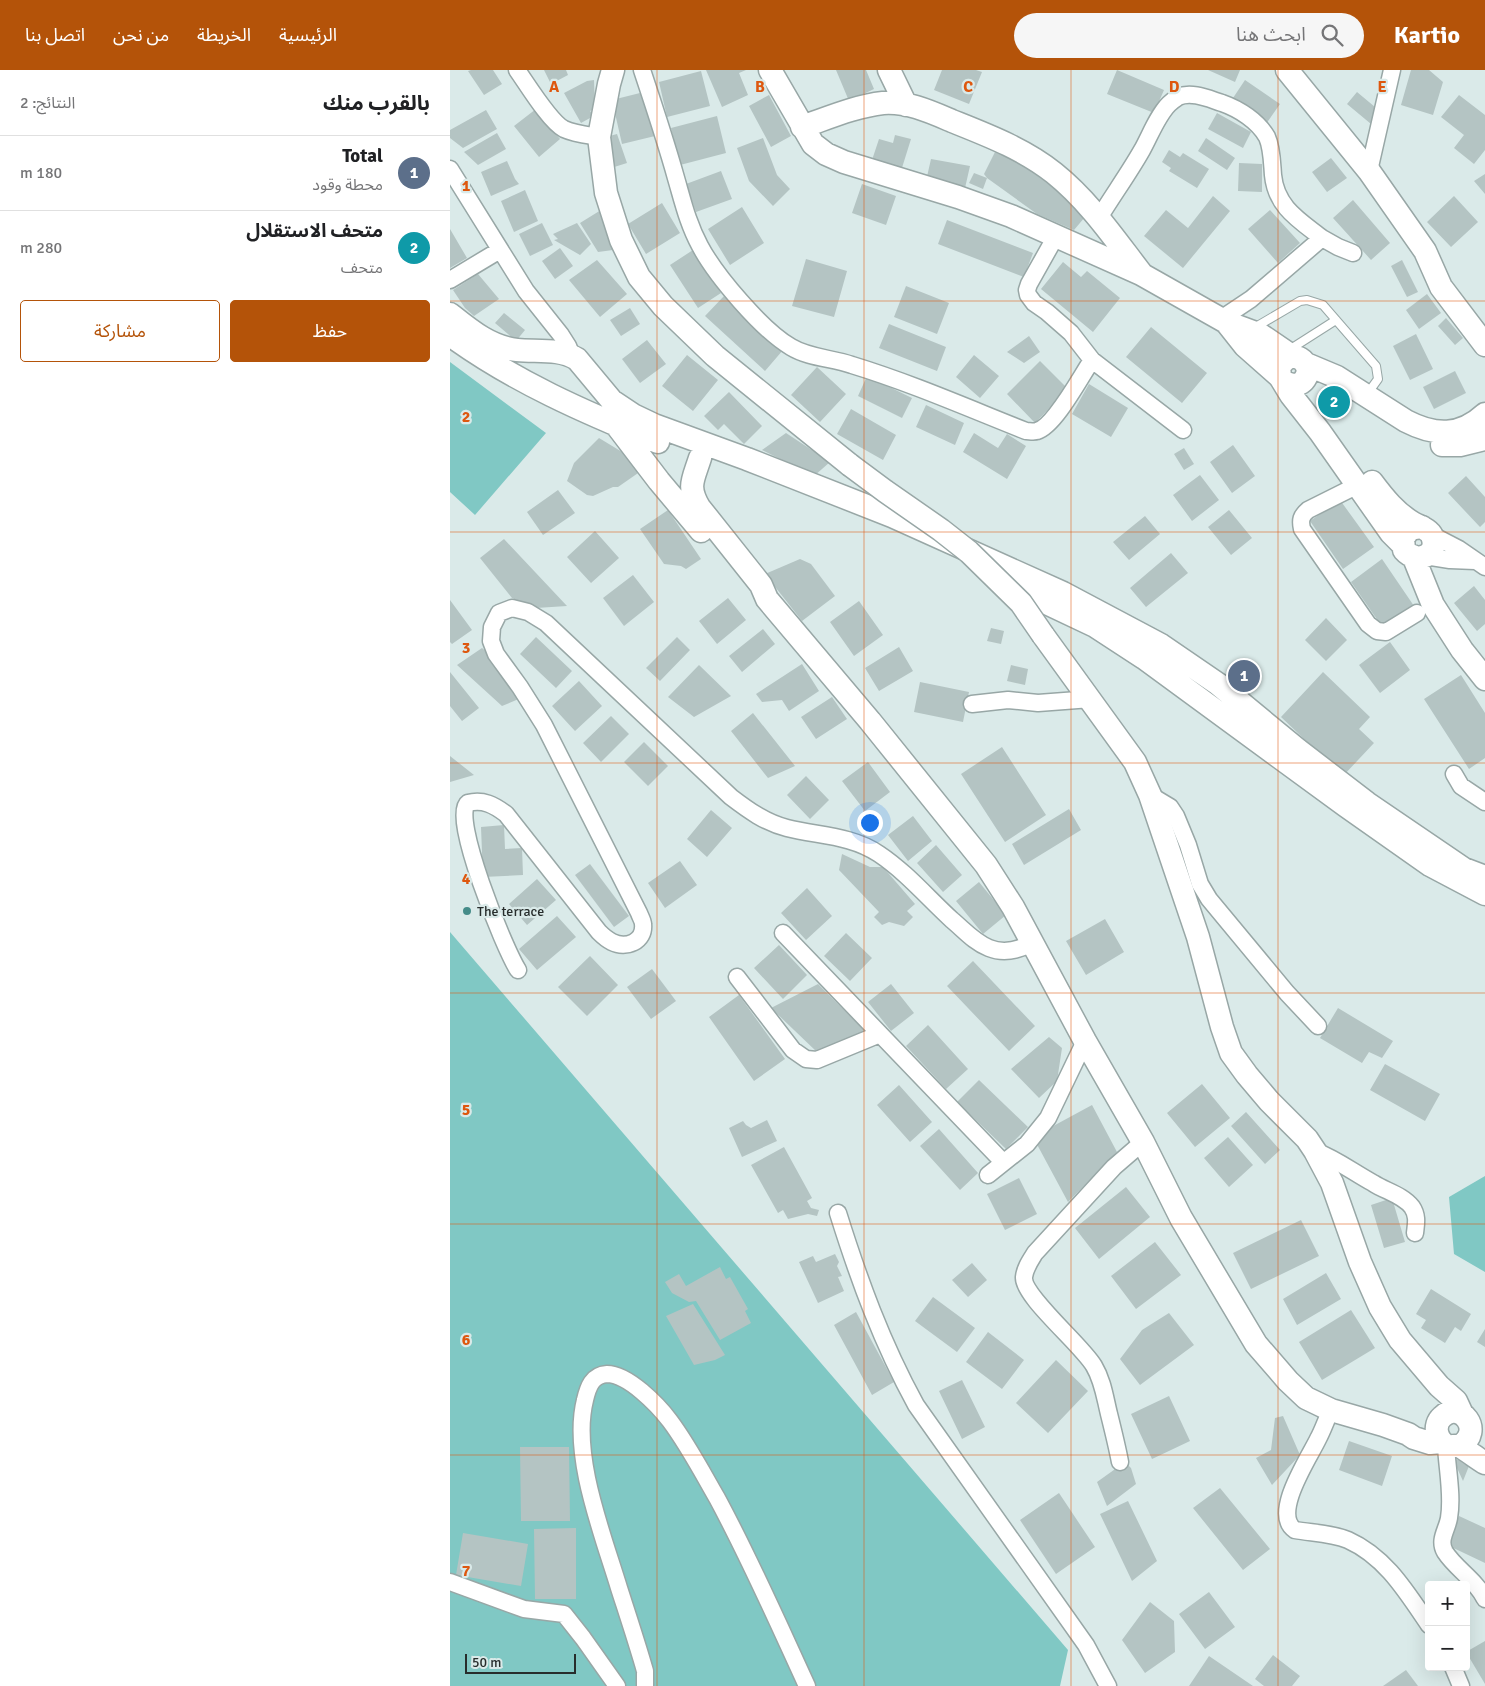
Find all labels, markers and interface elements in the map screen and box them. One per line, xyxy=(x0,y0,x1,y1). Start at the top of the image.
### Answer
search box xyxy=(1014,13,1364,58)
text: Kartio xyxy=(1394,20,1460,50)
icon: search xyxy=(1318,21,1346,49)
text: ابحث هنا xyxy=(1236,23,1306,47)
text: اتصل بنا xyxy=(25,24,85,46)
text: من نحن xyxy=(113,24,169,46)
text: الخريطة xyxy=(197,24,251,46)
text: الرئيسية xyxy=(279,24,337,46)
text: A xyxy=(549,77,560,97)
text: B xyxy=(755,77,765,97)
text: C xyxy=(963,77,973,97)
text: D xyxy=(1169,77,1180,97)
text: E xyxy=(1377,77,1387,97)
text: بالقرب منك xyxy=(323,90,430,116)
text: النتائج: 2 xyxy=(20,93,75,113)
text: Total xyxy=(342,144,383,168)
text: 180 m xyxy=(20,163,62,183)
text: 1 xyxy=(410,163,418,183)
text: محطة وقود xyxy=(312,175,383,195)
text: 1 xyxy=(462,176,471,196)
text: متحف الاستقلال xyxy=(246,219,383,243)
text: 280 m xyxy=(20,238,62,258)
text: 2 xyxy=(410,238,418,258)
text: متحف xyxy=(341,258,383,278)
button: مشاركة xyxy=(20,300,220,362)
button: حفظ xyxy=(230,300,430,362)
pin: 2 xyxy=(1318,383,1350,421)
text: 2 xyxy=(462,407,470,427)
text: 3 xyxy=(462,638,470,658)
pin: 1 xyxy=(1228,657,1260,695)
your location xyxy=(857,810,883,836)
text: 4 xyxy=(462,869,471,889)
place label: The terrace xyxy=(477,903,544,920)
marker: The terrace xyxy=(461,905,473,917)
text: 5 xyxy=(462,1100,470,1120)
text: 6 xyxy=(462,1330,471,1350)
text: 7 xyxy=(462,1561,471,1581)
map controls xyxy=(1425,1581,1470,1671)
button: + xyxy=(1425,1581,1470,1626)
button: − xyxy=(1425,1626,1470,1671)
scale bar xyxy=(465,1651,576,1674)
text: 50 m xyxy=(472,1654,501,1671)

